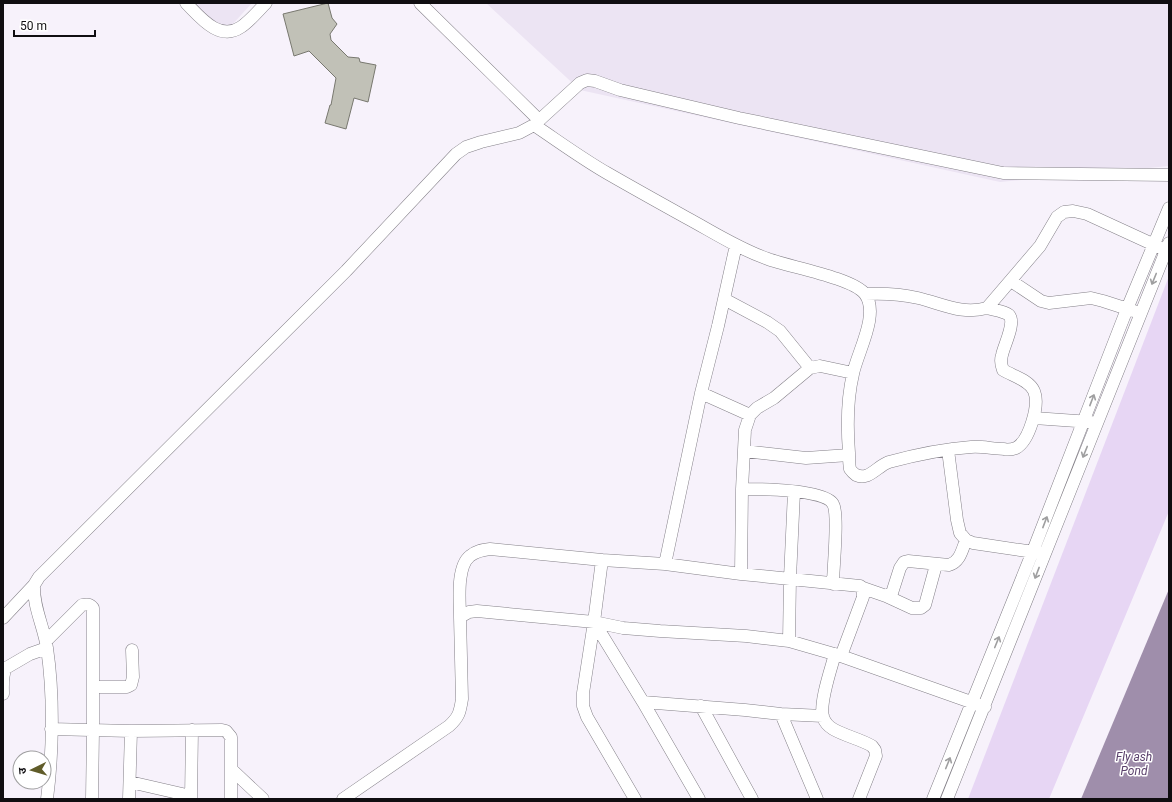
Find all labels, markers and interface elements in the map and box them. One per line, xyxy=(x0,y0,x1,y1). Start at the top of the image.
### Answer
scale bar xyxy=(14,12,95,38)
text: 50 m xyxy=(20,19,47,33)
one-way arrow xyxy=(1150,273,1158,285)
one-way arrow xyxy=(1088,395,1096,407)
one-way arrow xyxy=(1080,445,1088,457)
one-way arrow xyxy=(1041,516,1049,528)
one-way arrow xyxy=(1033,566,1041,578)
one-way arrow xyxy=(993,637,1001,649)
north arrow xyxy=(12,750,52,790)
water label: Fly ash Pond xyxy=(1116,750,1152,778)
one-way arrow xyxy=(945,757,952,769)
text: उ xyxy=(16,766,29,775)

